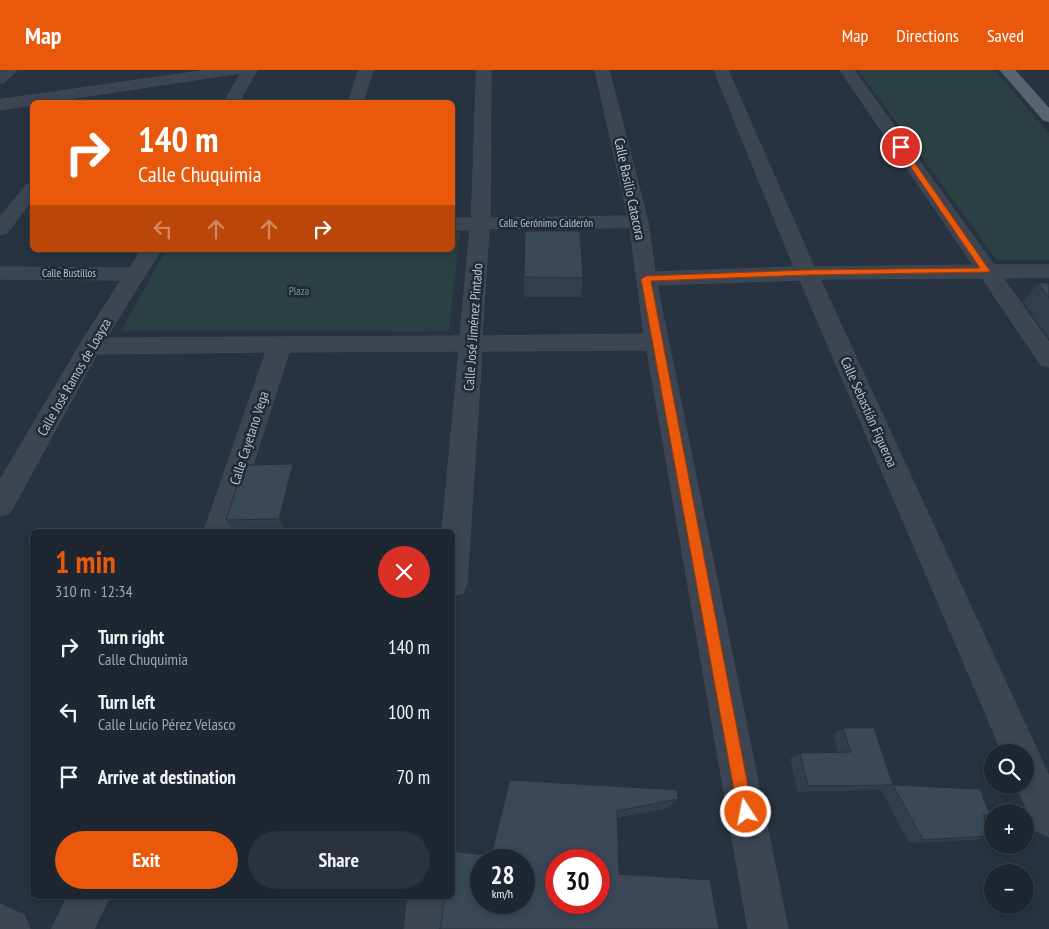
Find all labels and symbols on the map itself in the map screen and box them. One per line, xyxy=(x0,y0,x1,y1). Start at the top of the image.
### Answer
pin xyxy=(880,126,922,168)
street label: Calle Basilio Catacora xyxy=(610,136,650,242)
street label: Calle Gerónimo Calderón xyxy=(499,216,593,230)
street label: Calle José Jiménez Pintado xyxy=(460,263,486,391)
street label: Calle Bustillos xyxy=(42,266,96,280)
park label: Plaza xyxy=(289,284,309,298)
street label: Calle José Ramos de Loayza xyxy=(33,315,115,439)
street label: Calle Sebastián Figueroa xyxy=(837,354,901,470)
street label: Calle Cayetano Vega xyxy=(225,389,273,487)
position arrow xyxy=(719,785,771,837)
speed limit sign: 30 xyxy=(545,849,610,914)

